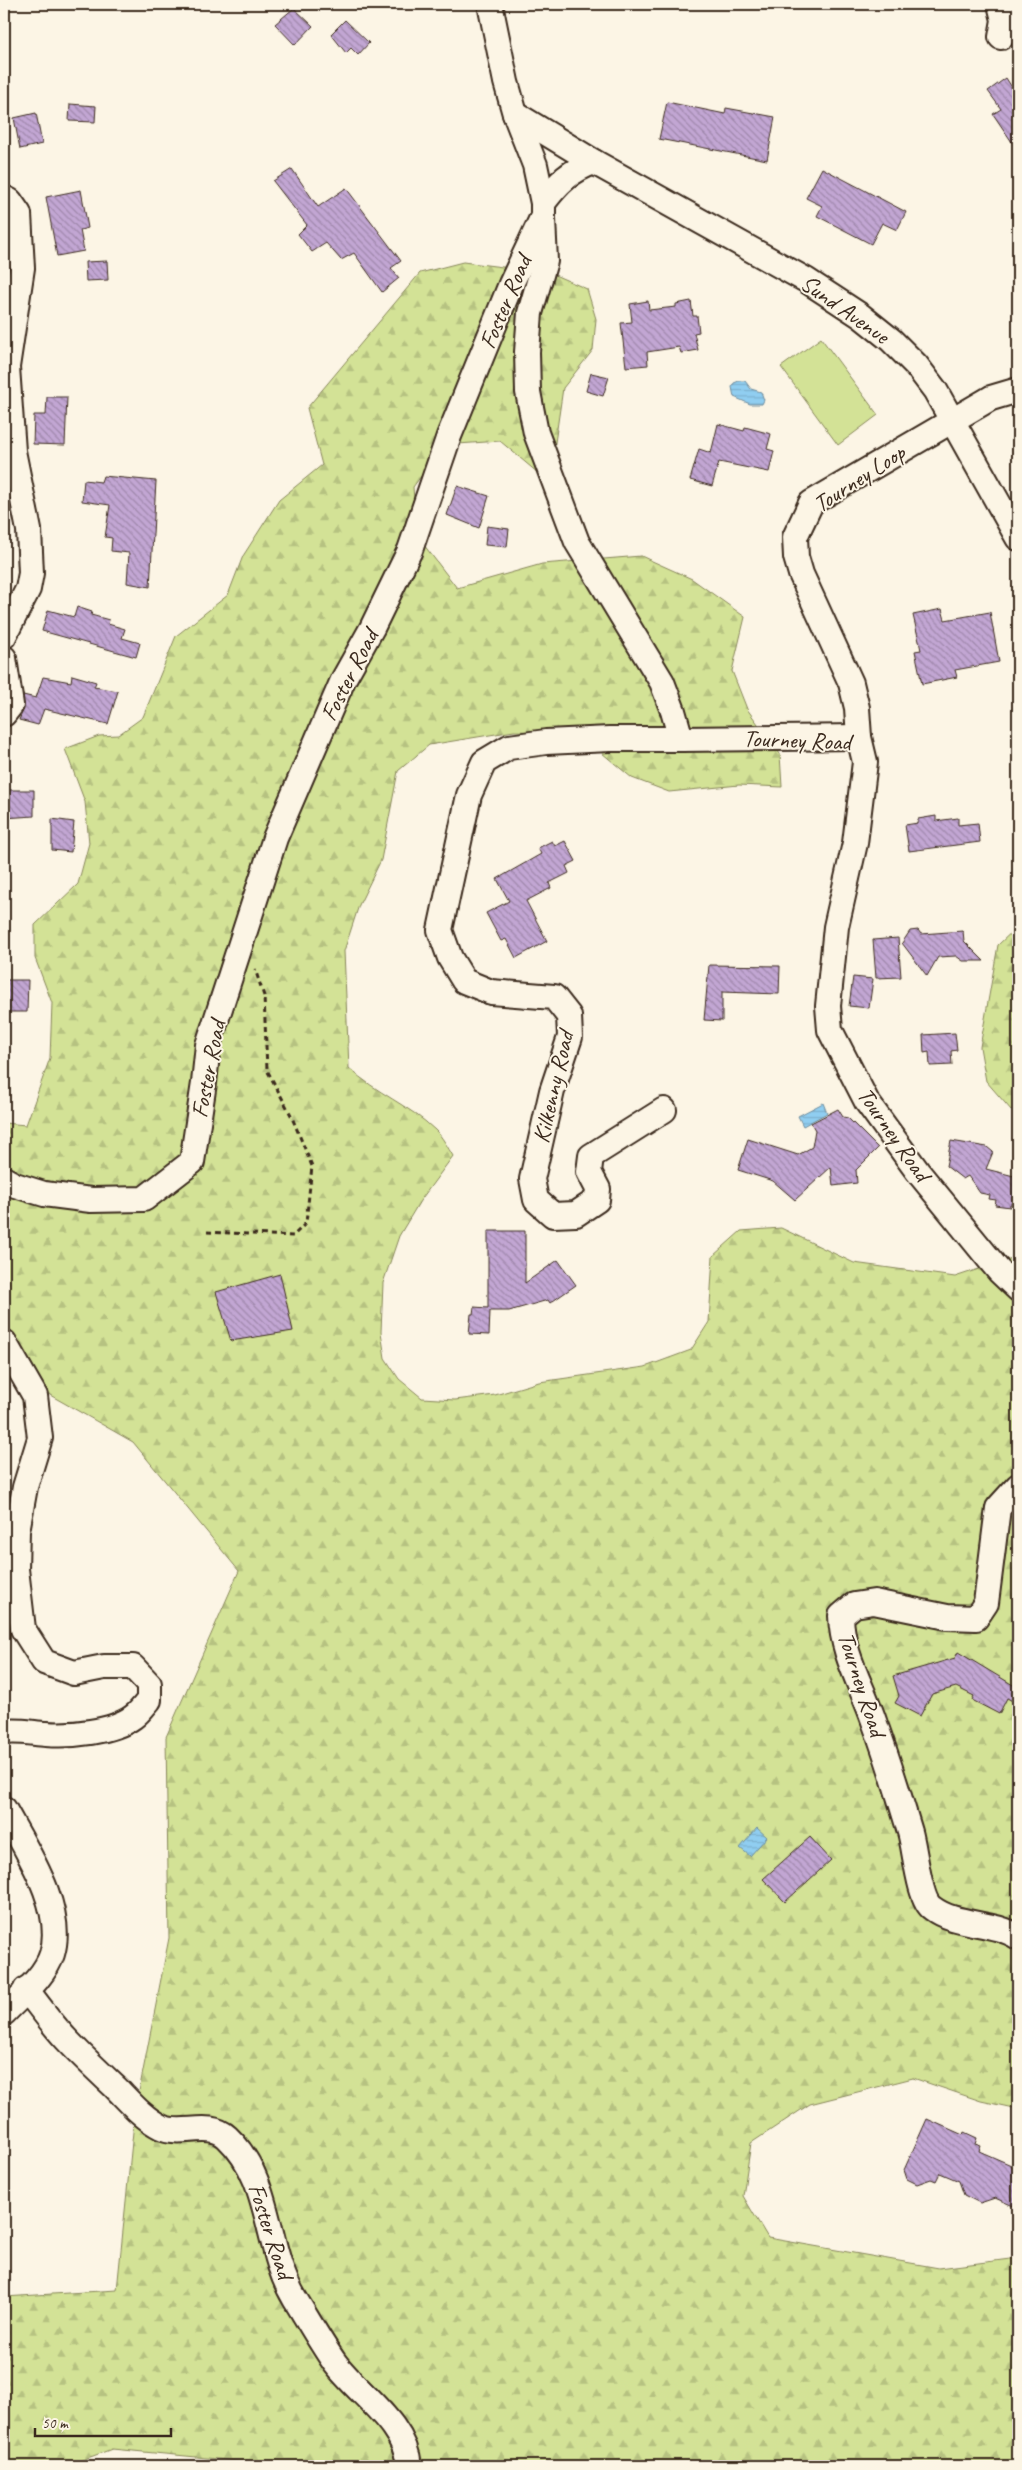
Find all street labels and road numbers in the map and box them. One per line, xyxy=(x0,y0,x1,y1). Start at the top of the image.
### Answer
street label: Foster Road xyxy=(472,248,539,353)
street label: Sund Avenue xyxy=(795,268,897,352)
street label: Tourney Loop xyxy=(807,437,911,519)
street label: Foster Road xyxy=(313,621,386,726)
street label: Tourney Road xyxy=(743,723,855,757)
street label: Foster Road xyxy=(184,1014,233,1120)
street label: Kilkenny Road xyxy=(526,1025,581,1146)
street label: Tourney Road xyxy=(851,1081,939,1190)
street label: Tourney Road xyxy=(831,1628,894,1743)
street label: Foster Road xyxy=(242,2180,302,2286)

